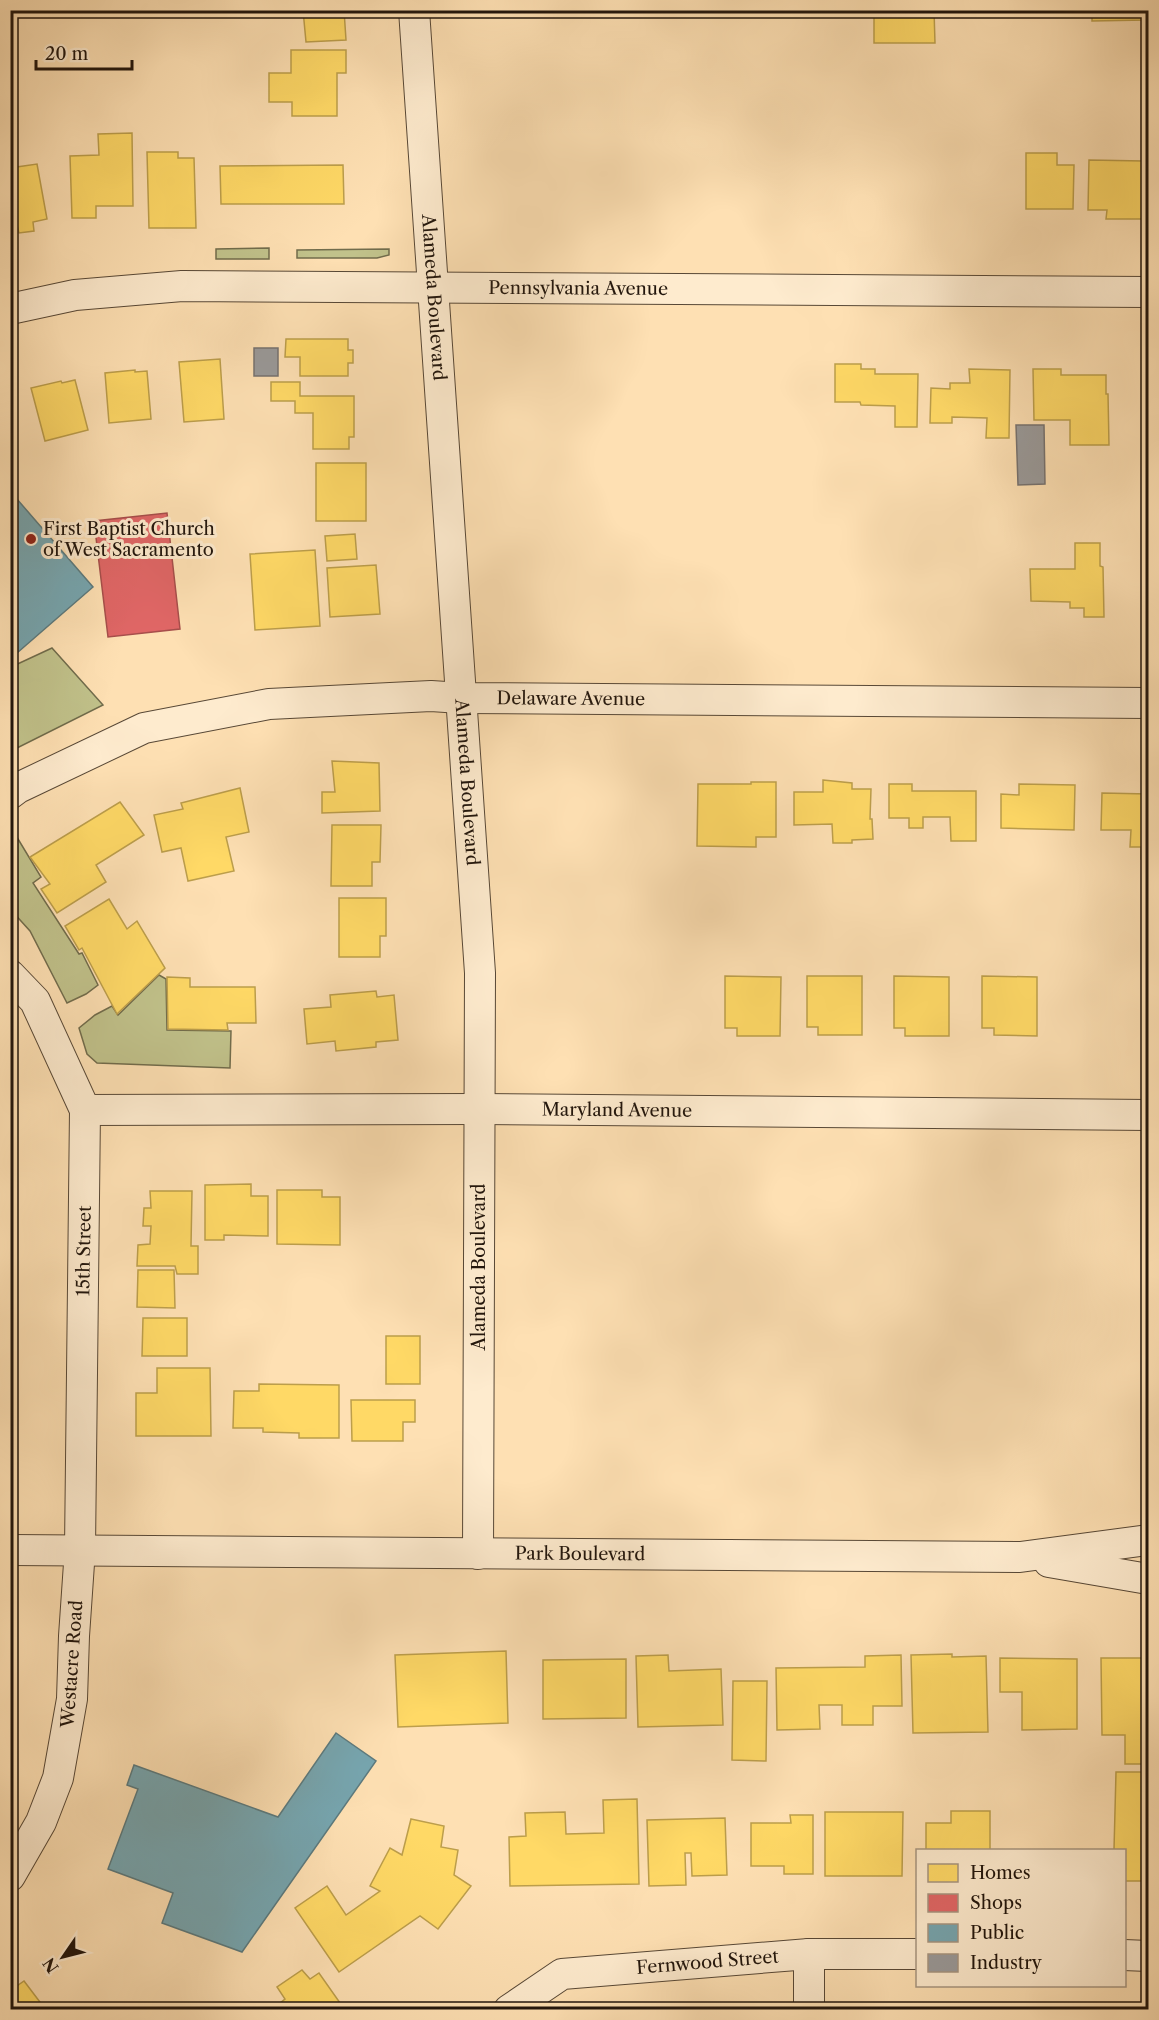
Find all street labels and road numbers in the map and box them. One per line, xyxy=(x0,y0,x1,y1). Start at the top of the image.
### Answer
street label: Alameda Boulevard xyxy=(417,212,450,381)
street label: Pennsylvania Avenue xyxy=(488,277,668,300)
street label: Delaware Avenue xyxy=(497,687,645,710)
street label: Alameda Boulevard xyxy=(450,697,484,866)
street label: Maryland Avenue xyxy=(542,1099,692,1122)
street label: Alameda Boulevard xyxy=(468,1184,490,1351)
street label: 15th Street xyxy=(72,1205,96,1297)
street label: Park Boulevard xyxy=(515,1542,645,1565)
street label: Westacre Road xyxy=(56,1599,87,1730)
street label: Fernwood Street xyxy=(635,1945,780,1979)

